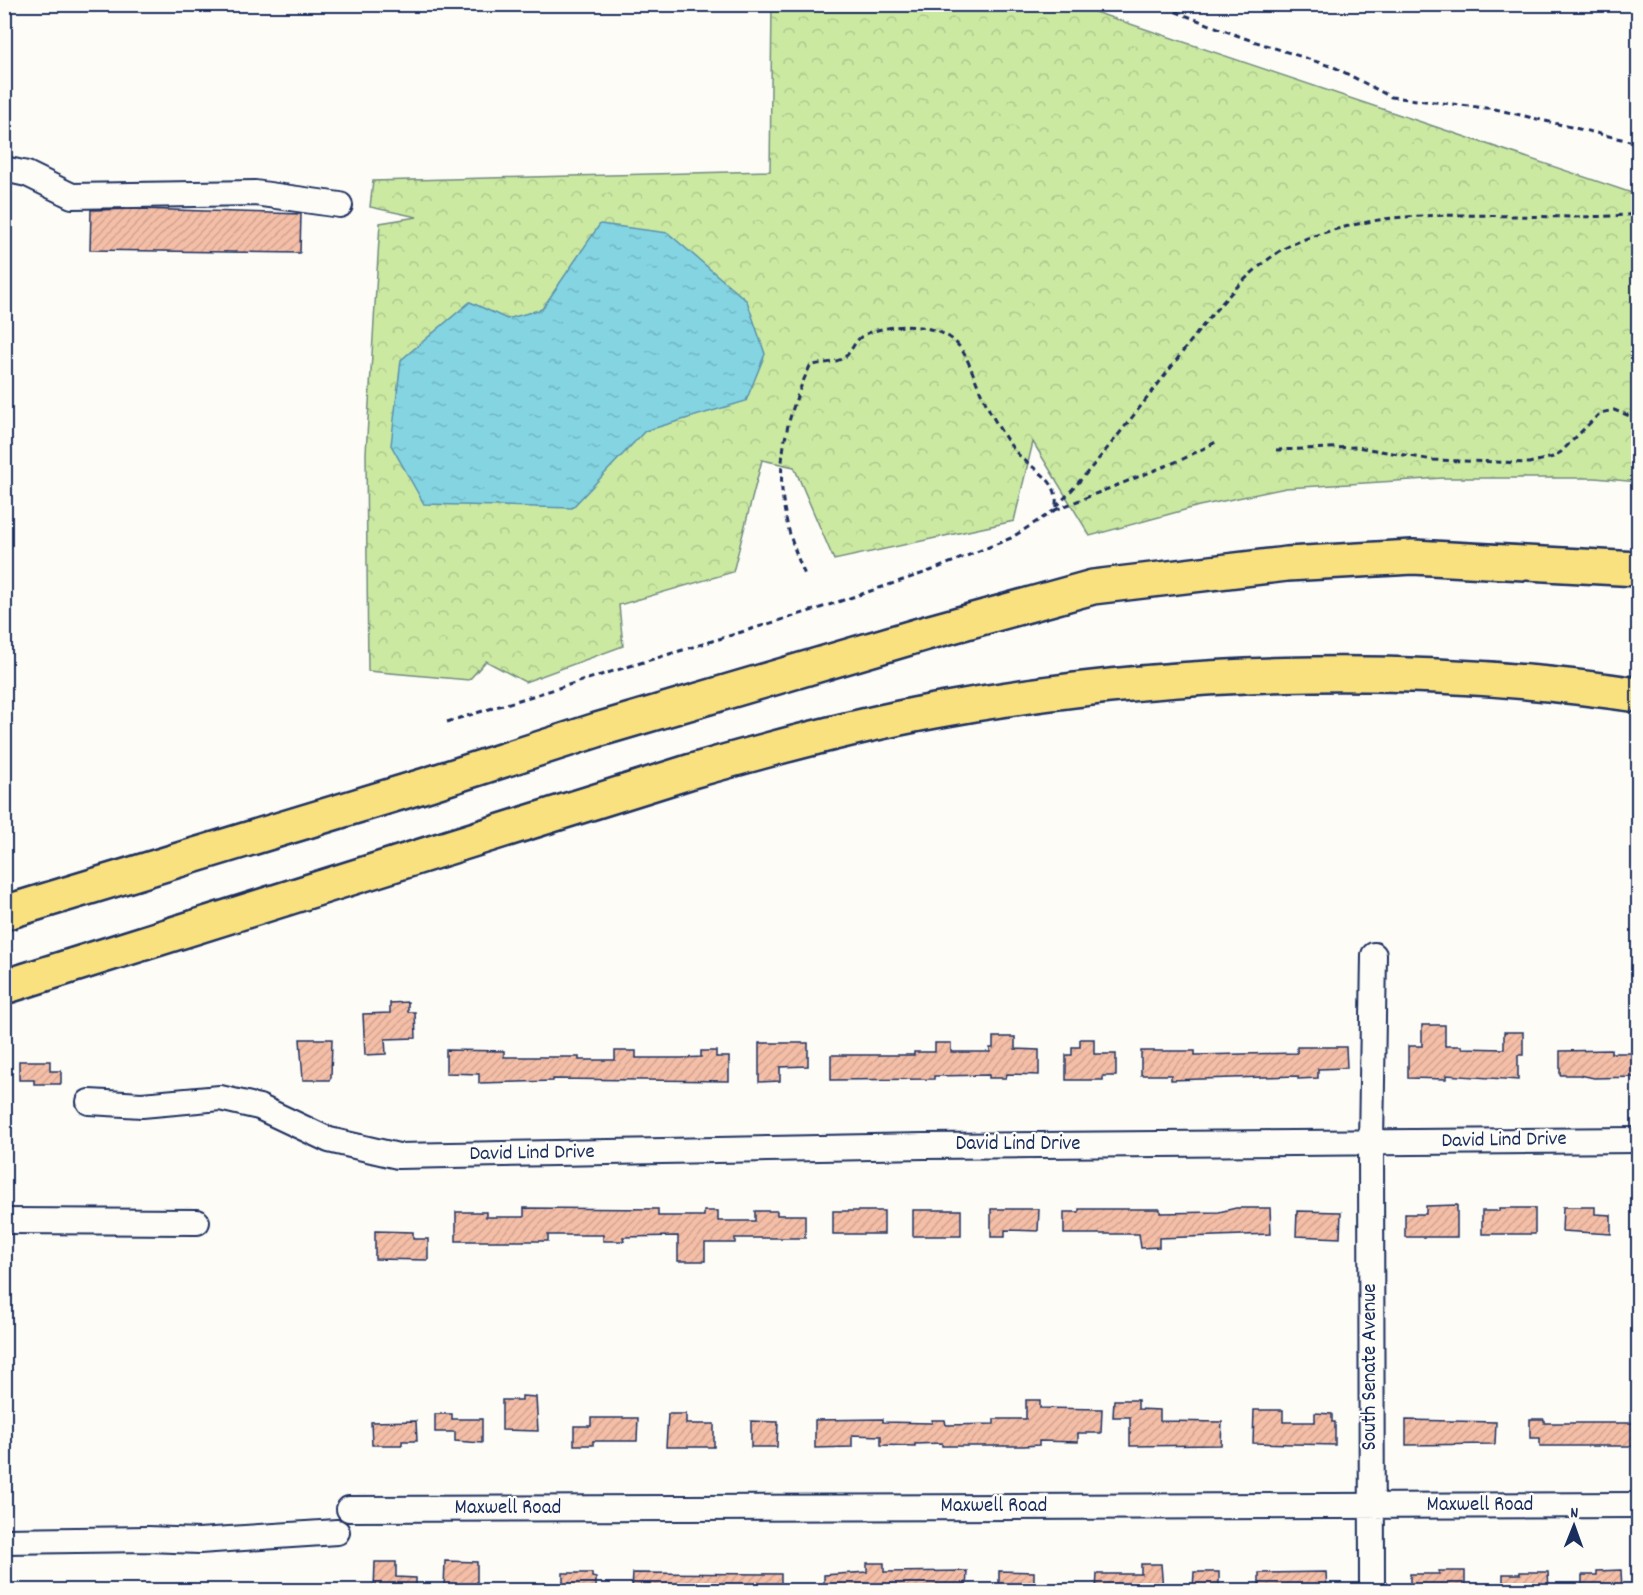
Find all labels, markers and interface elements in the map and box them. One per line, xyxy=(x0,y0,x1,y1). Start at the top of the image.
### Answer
street label: David Lind Drive xyxy=(1441,1125,1567,1157)
street label: David Lind Drive xyxy=(955,1130,1081,1160)
street label: David Lind Drive xyxy=(469,1138,595,1170)
street label: South Senate Avenue xyxy=(1356,1283,1386,1451)
street label: Maxwell Road xyxy=(1427,1491,1533,1521)
street label: Maxwell Road xyxy=(941,1492,1047,1522)
street label: Maxwell Road xyxy=(455,1494,561,1524)
north arrow xyxy=(1544,1496,1604,1556)
text: N xyxy=(1570,1502,1578,1525)

